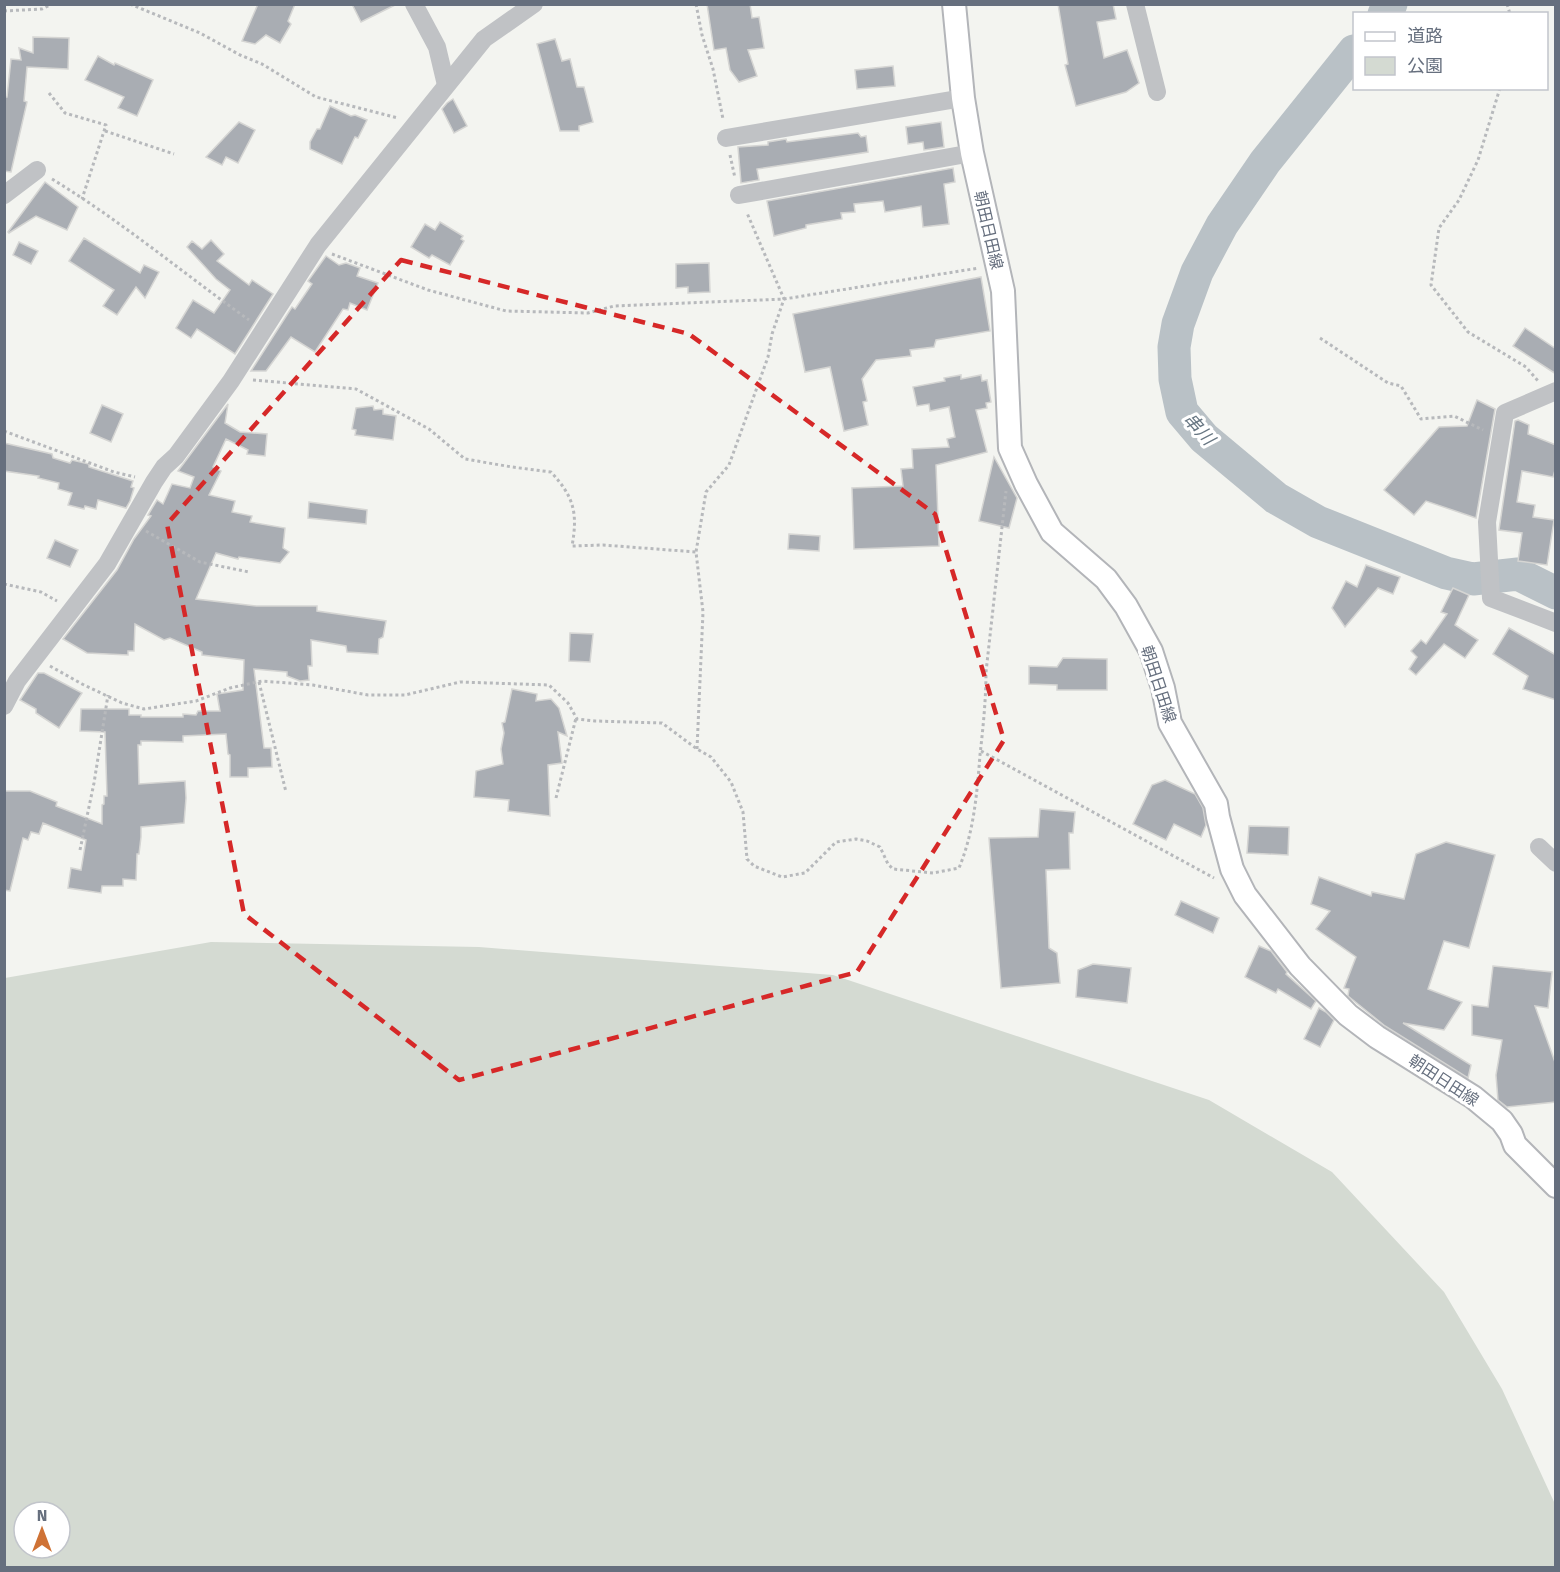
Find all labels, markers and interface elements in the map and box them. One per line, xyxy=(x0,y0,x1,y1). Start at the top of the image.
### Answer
legend xyxy=(1353,12,1548,90)
text: 道路 xyxy=(1407,25,1443,47)
text: 公園 xyxy=(1407,55,1443,77)
street label: 朝田日田線 xyxy=(970,189,1007,271)
water label: 串川 xyxy=(1179,408,1221,451)
street label: 朝田日田線 xyxy=(1137,643,1180,725)
street label: 朝田日田線 xyxy=(1405,1051,1482,1110)
north arrow xyxy=(12,1500,72,1560)
text: N xyxy=(37,1506,47,1525)

